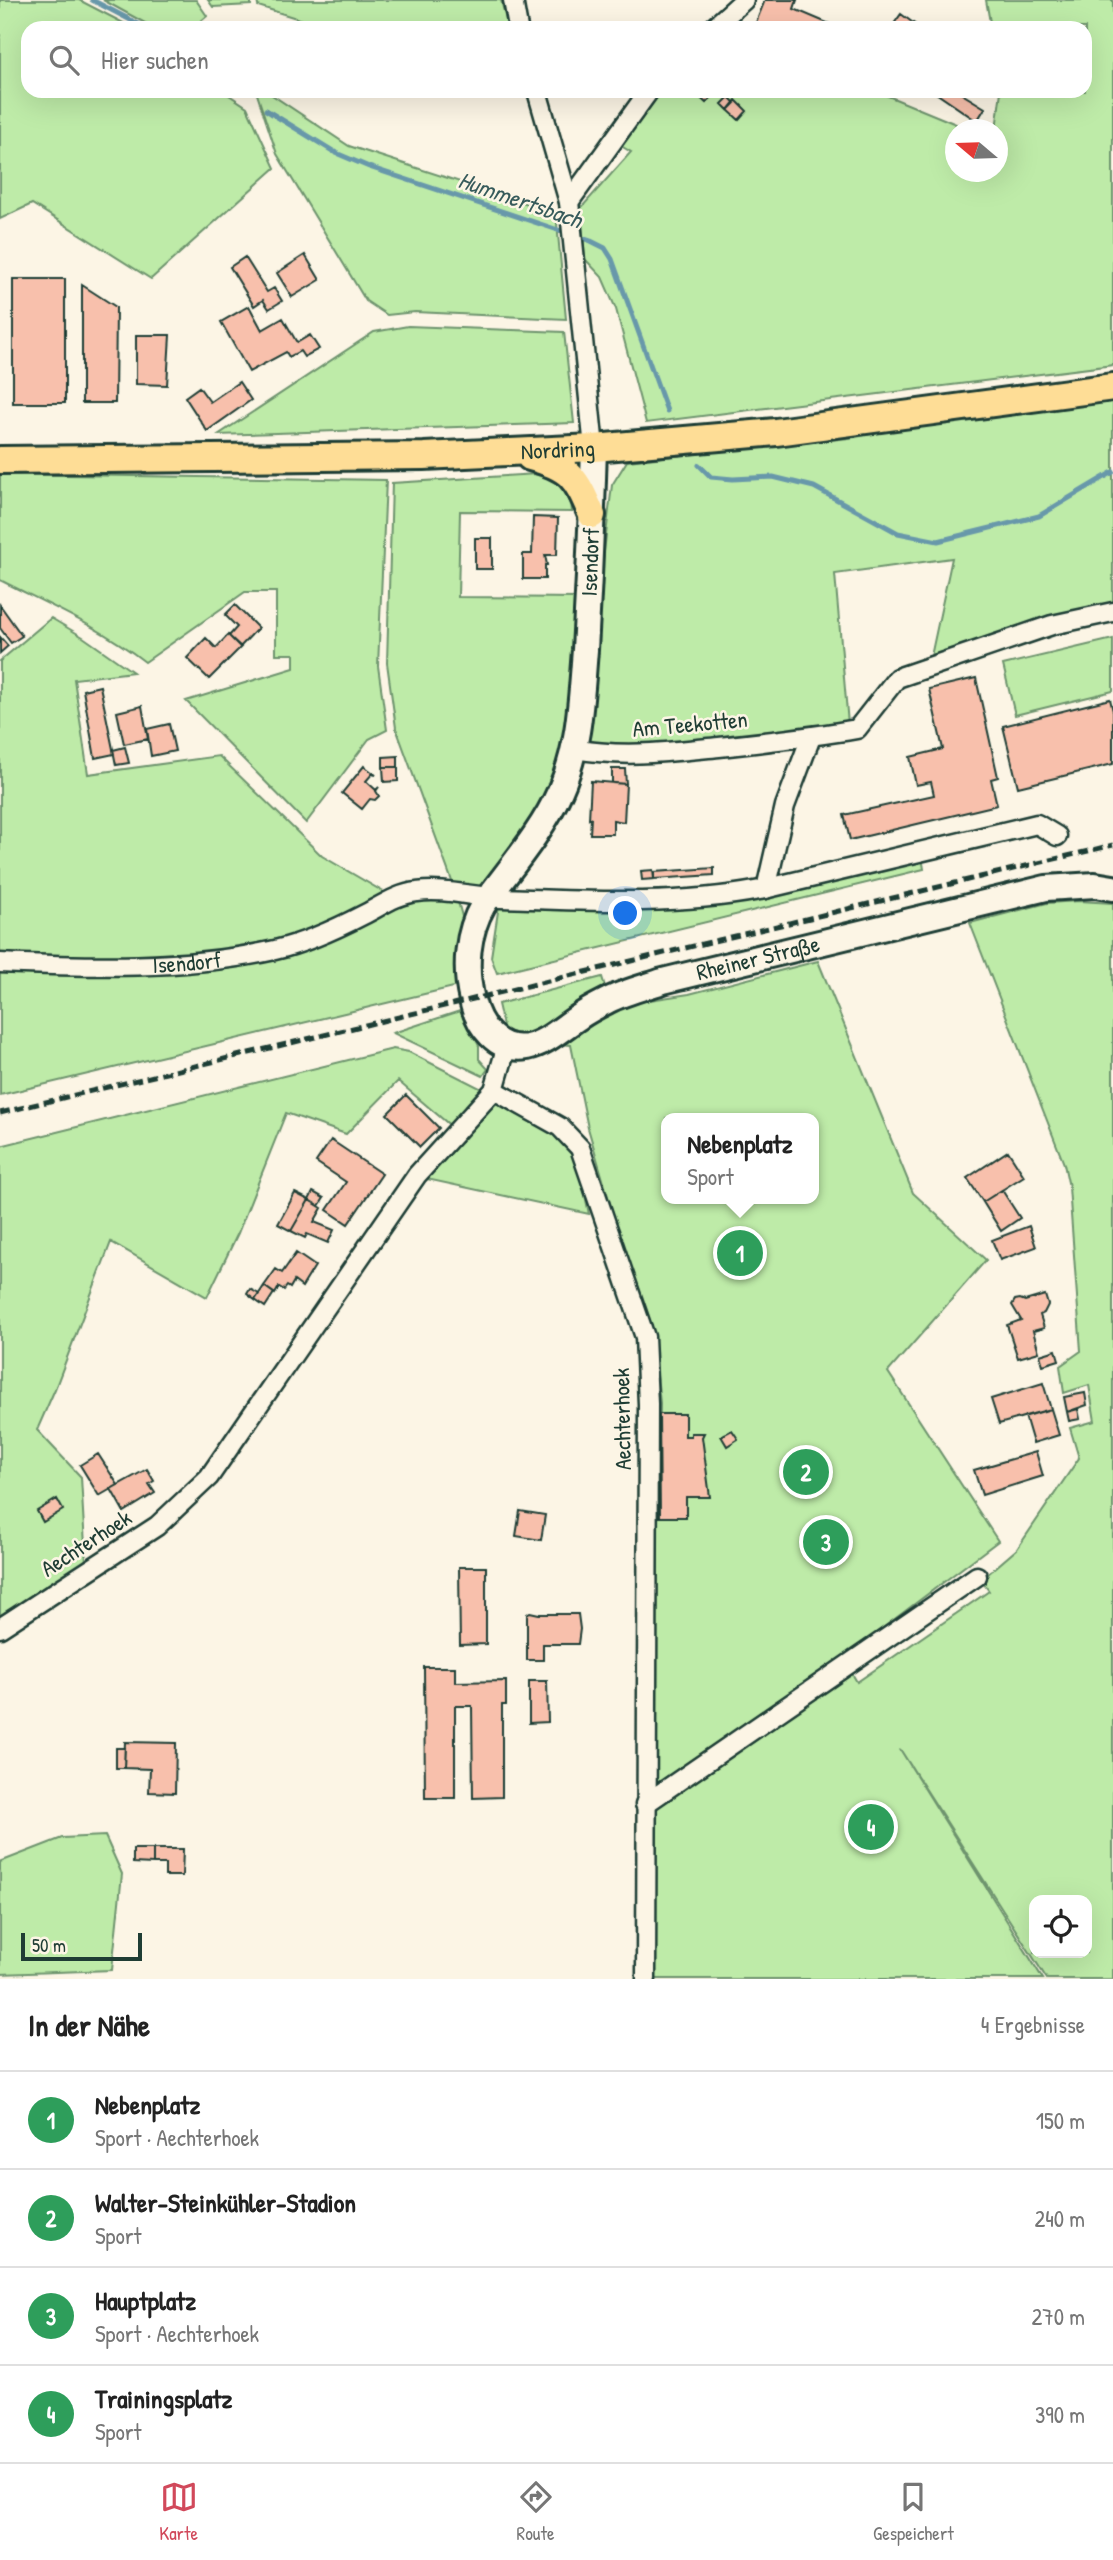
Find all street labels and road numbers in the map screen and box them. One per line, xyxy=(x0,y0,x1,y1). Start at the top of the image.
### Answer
street label: Nordring xyxy=(520,432,596,466)
street label: Isendorf xyxy=(573,526,606,597)
street label: Am Teekotten xyxy=(631,703,749,744)
street label: Rheiner Straße xyxy=(693,928,823,987)
street label: Isendorf xyxy=(152,943,224,980)
street label: Aechterhoek xyxy=(605,1367,638,1471)
street label: Aechterhoek xyxy=(34,1501,138,1583)

